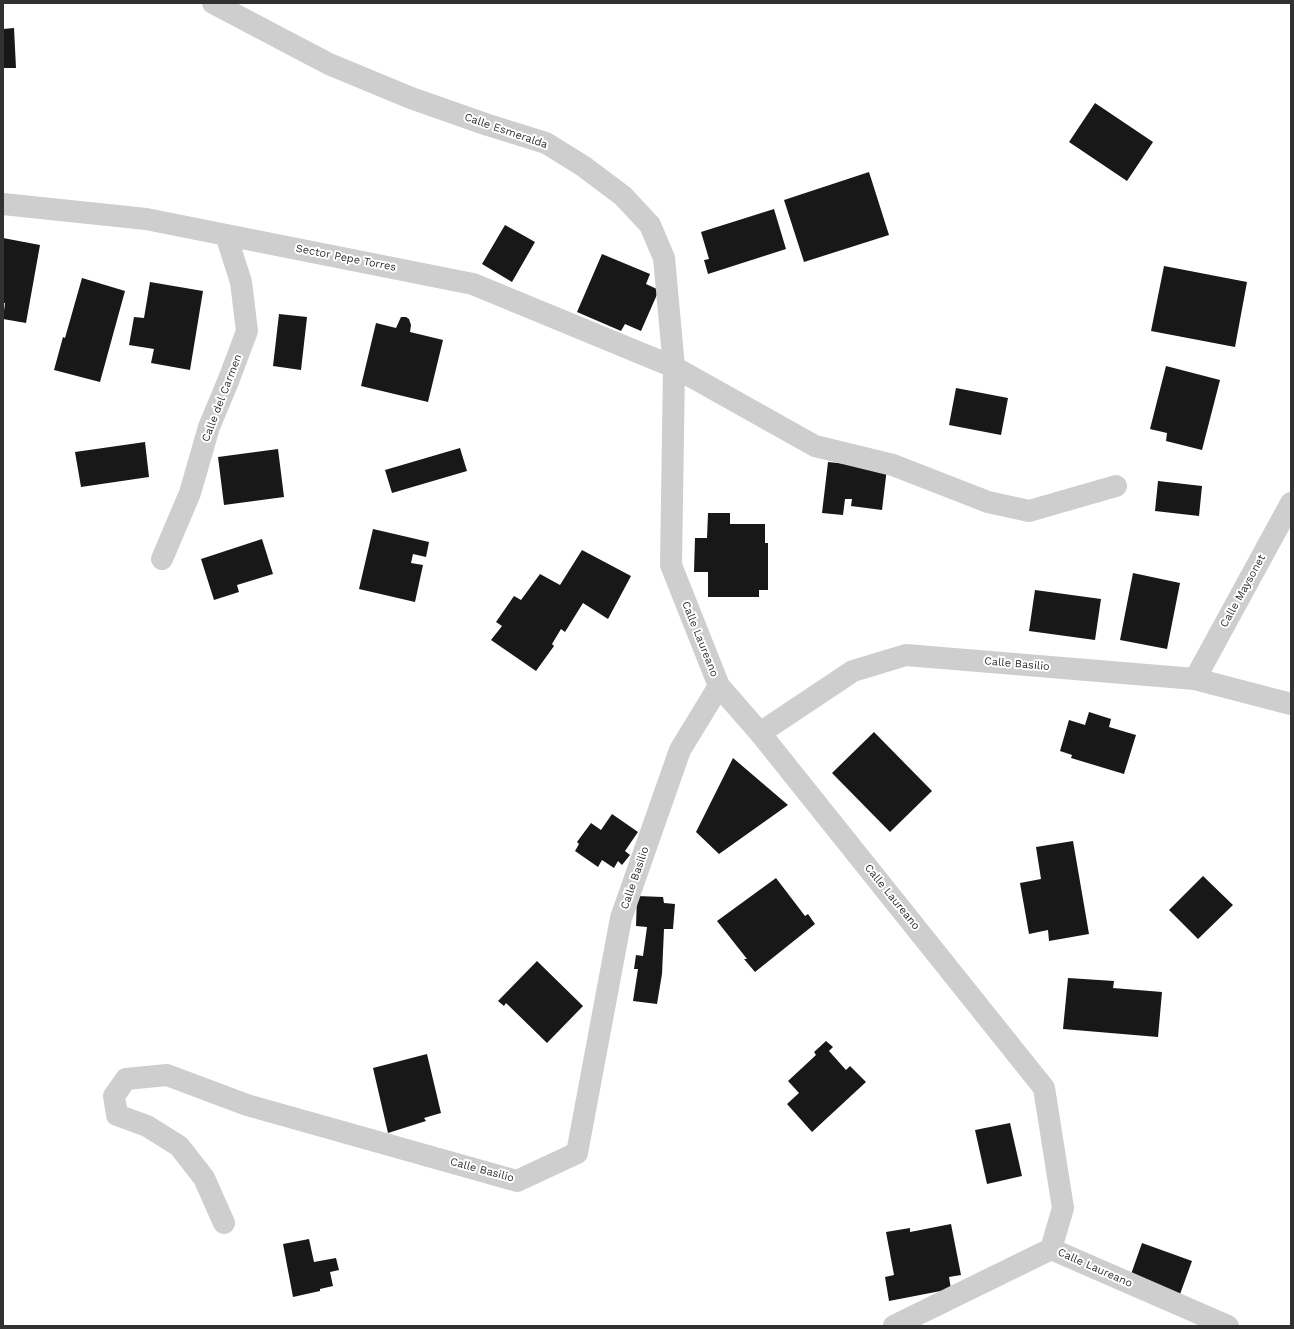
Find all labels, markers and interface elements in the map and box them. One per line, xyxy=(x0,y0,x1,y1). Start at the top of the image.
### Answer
street label: Calle Esmeralda xyxy=(463,111,549,151)
street label: Sector Pepe Torres xyxy=(295,242,397,274)
street label: Calle del Carmen xyxy=(199,352,245,444)
street label: Calle Maysonet xyxy=(1218,552,1268,630)
street label: Calle Laureano xyxy=(679,599,721,679)
street label: Calle Basilio xyxy=(984,655,1050,673)
street label: Calle Basilio xyxy=(618,845,652,911)
street label: Calle Laureano xyxy=(862,862,922,932)
street label: Calle Basilio xyxy=(449,1155,515,1185)
street label: Calle Laureano xyxy=(1056,1246,1134,1290)

